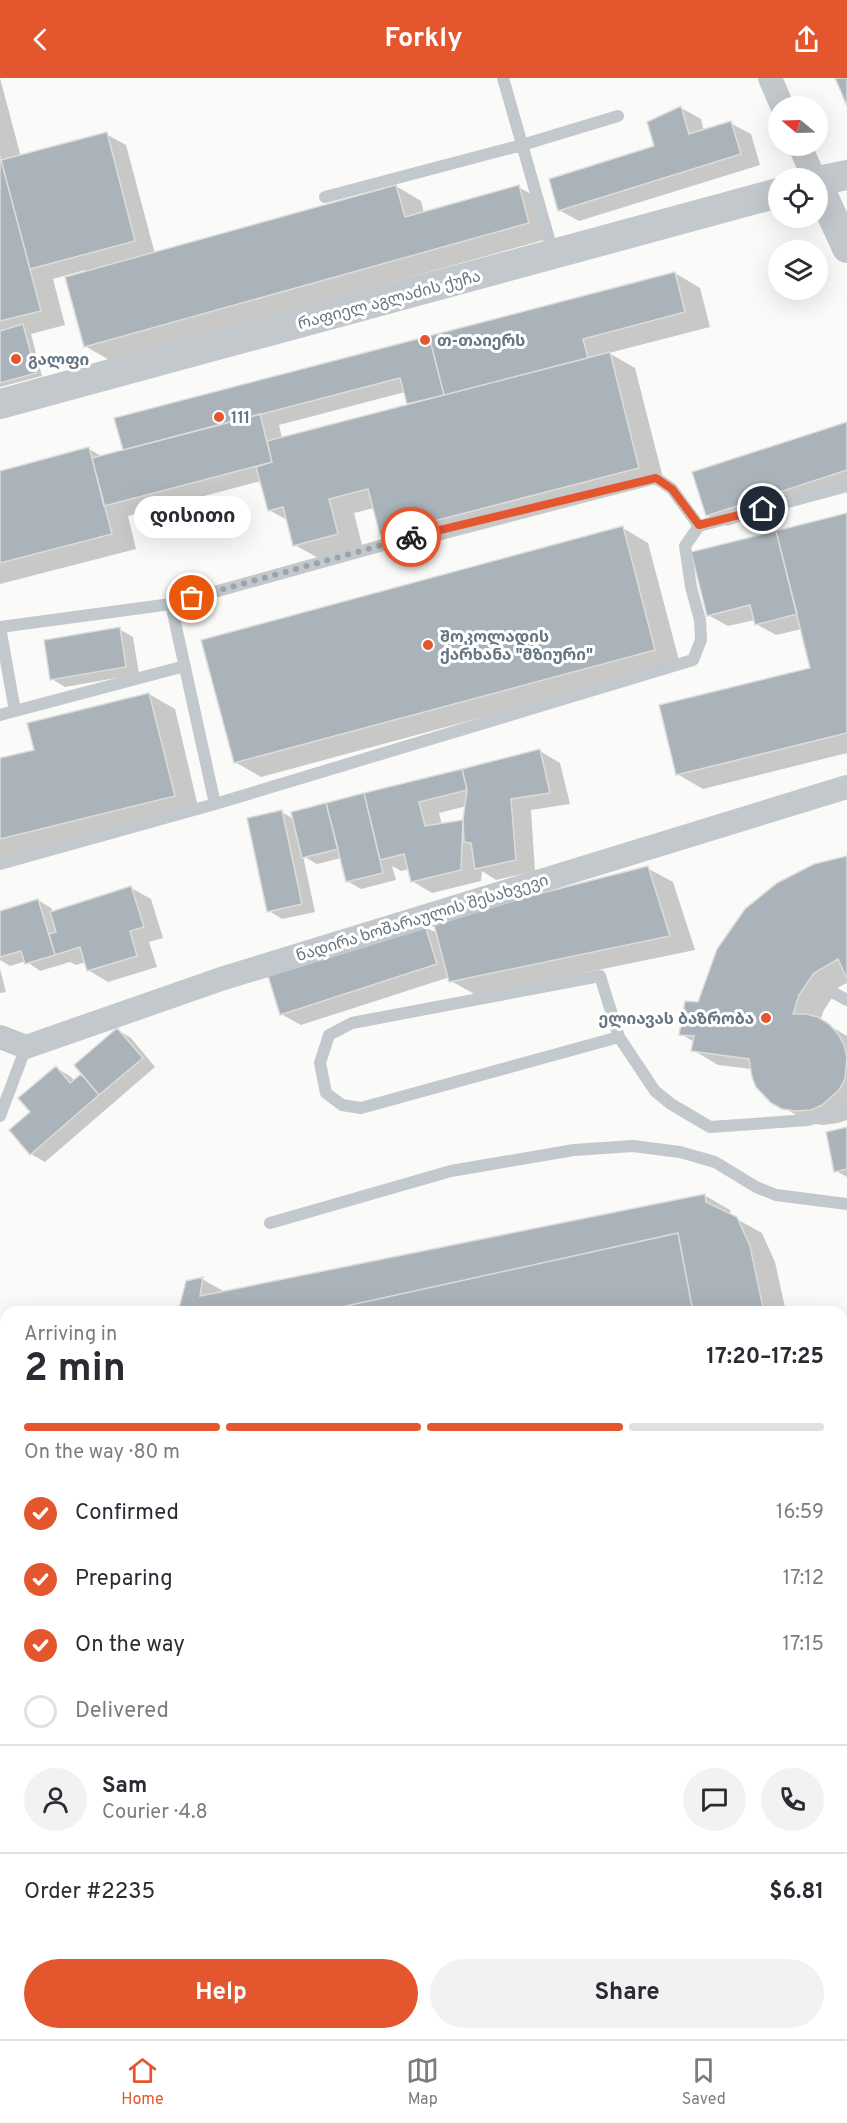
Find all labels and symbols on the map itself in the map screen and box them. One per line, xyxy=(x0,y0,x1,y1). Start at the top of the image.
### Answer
north arrow xyxy=(768,96,828,156)
street label: რაფიელ აგლაძის ქუჩა xyxy=(296,267,483,335)
place label: თ-თაიერს xyxy=(437,332,525,352)
marker: თ-თაიერს xyxy=(418,333,432,347)
place label: გალფი xyxy=(28,351,89,371)
marker: გალფი xyxy=(9,352,23,366)
place label: 111 xyxy=(231,409,250,429)
marker: 111 xyxy=(212,410,226,424)
pin xyxy=(737,483,788,534)
callout: დისითი xyxy=(134,496,250,538)
courier xyxy=(381,507,441,567)
pin xyxy=(166,572,217,623)
place label: შოკოლადის ქარხანა "მზიური" xyxy=(440,628,593,666)
marker: შოკოლადის ქარხანა "მზიური" xyxy=(421,638,435,652)
street label: ნადირა ხოშარაულის შესახვევი xyxy=(294,871,551,967)
place label: ელიავას ბაზრობა xyxy=(598,1010,754,1030)
marker: ელიავას ბაზრობა xyxy=(759,1011,773,1025)

